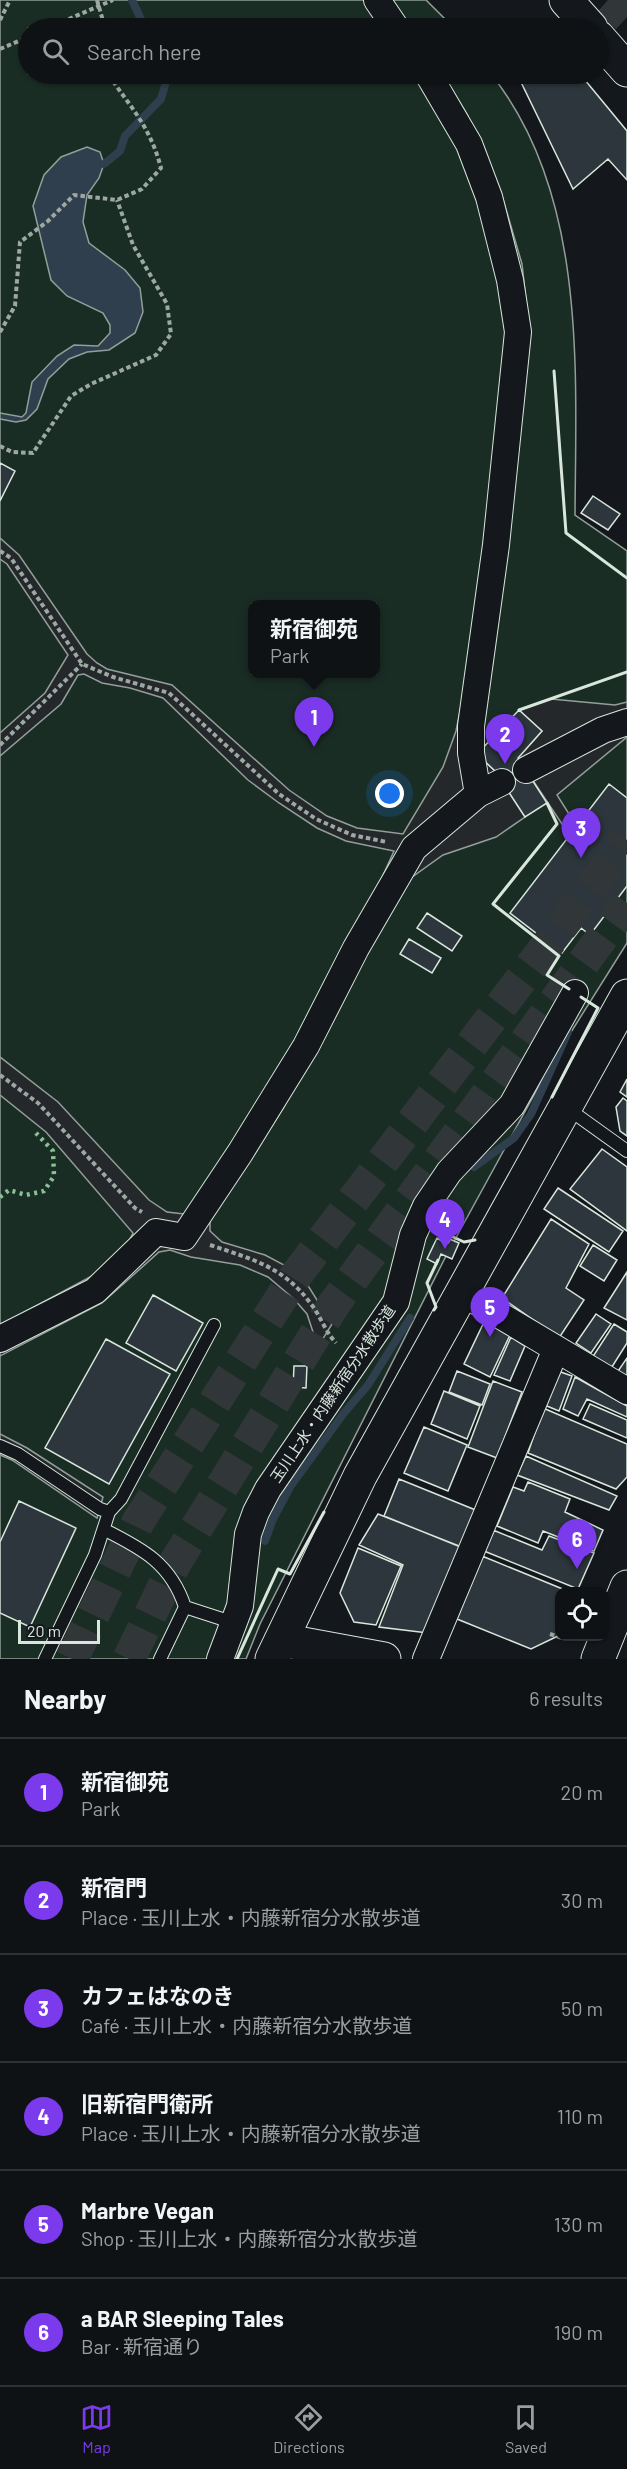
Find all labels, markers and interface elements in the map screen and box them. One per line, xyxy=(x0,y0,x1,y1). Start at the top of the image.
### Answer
search box xyxy=(18,18,609,84)
icon: search xyxy=(39,35,72,68)
text: Search here xyxy=(87,38,201,64)
popup xyxy=(248,600,380,678)
text: 新宿御苑 xyxy=(270,615,358,641)
text: Park xyxy=(270,643,309,667)
pin: 1 xyxy=(294,698,334,747)
pin: 2 xyxy=(486,714,524,764)
your location xyxy=(375,779,404,808)
pin: 3 xyxy=(562,808,600,858)
pin: 4 xyxy=(426,1200,464,1249)
pin: 5 xyxy=(470,1288,510,1337)
street label: 玉川上水・内藤新宿分水散歩道 xyxy=(266,1301,398,1486)
pin: 6 xyxy=(558,1520,596,1569)
map controls xyxy=(555,1587,609,1641)
button: locate xyxy=(555,1587,609,1641)
scale bar xyxy=(18,1617,100,1644)
text: 20 m xyxy=(27,1621,61,1640)
text: Nearby xyxy=(24,1683,106,1714)
text: 6 results xyxy=(529,1686,603,1710)
text: 新宿御苑 xyxy=(81,1768,169,1794)
text: 1 xyxy=(40,1780,47,1804)
text: 20 m xyxy=(560,1780,603,1804)
text: Park xyxy=(81,1796,120,1820)
text: 新宿門 xyxy=(81,1874,147,1900)
text: 2 xyxy=(38,1888,49,1912)
text: 30 m xyxy=(561,1888,603,1912)
text: Place · 玉川上水・内藤新宿分水散歩道 xyxy=(81,1905,421,1929)
text: カフェはなのき xyxy=(81,1982,234,2008)
text: 3 xyxy=(38,1996,49,2020)
text: 50 m xyxy=(561,1996,603,2020)
text: Café · 玉川上水・内藤新宿分水散歩道 xyxy=(81,2013,412,2037)
text: 旧新宿門衛所 xyxy=(81,2090,213,2116)
text: 4 xyxy=(37,2104,50,2128)
text: 110 m xyxy=(557,2104,603,2128)
text: Place · 玉川上水・内藤新宿分水散歩道 xyxy=(81,2121,421,2145)
text: Marbre Vegan xyxy=(81,2197,214,2223)
text: 5 xyxy=(38,2212,49,2236)
text: 130 m xyxy=(554,2212,603,2236)
text: Shop · 玉川上水・内藤新宿分水散歩道 xyxy=(81,2226,417,2250)
text: a BAR Sleeping Tales xyxy=(81,2305,284,2331)
text: 6 xyxy=(38,2320,49,2344)
text: 190 m xyxy=(554,2320,603,2344)
text: Bar · 新宿通り xyxy=(81,2334,203,2358)
tab: Map xyxy=(80,2401,113,2456)
tab: Directions xyxy=(273,2401,345,2456)
tab: Saved xyxy=(505,2401,547,2456)

